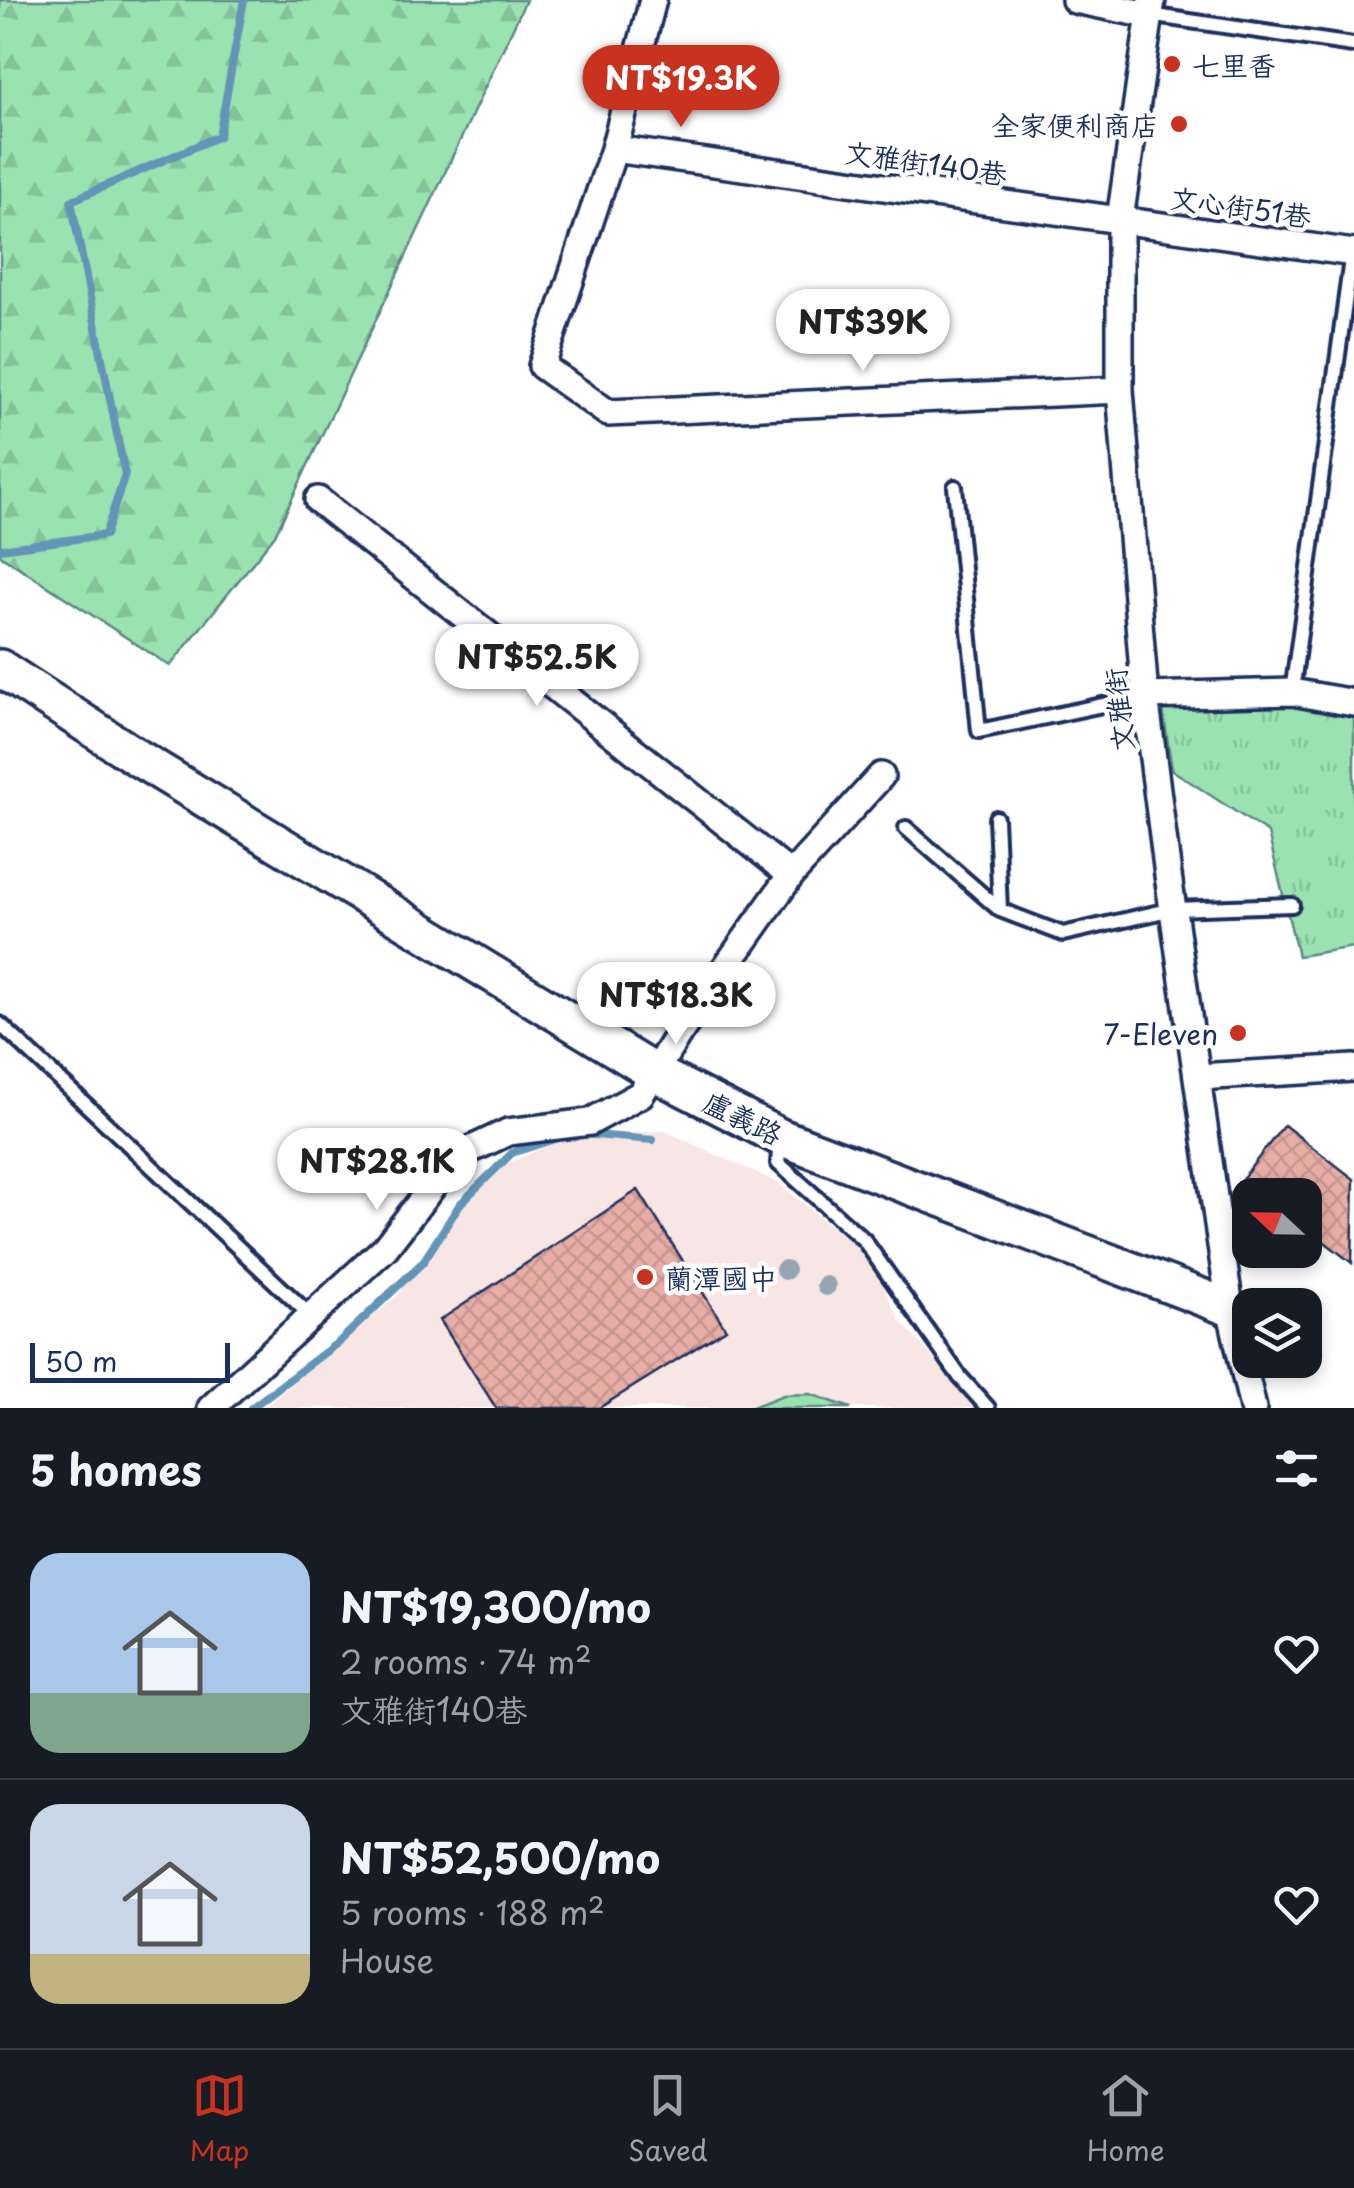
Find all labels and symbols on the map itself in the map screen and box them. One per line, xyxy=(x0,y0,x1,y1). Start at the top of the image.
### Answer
place label: 七里香 xyxy=(1192,43,1276,86)
pin: NT$19.3K xyxy=(578,45,784,130)
marker: 七里香 xyxy=(1161,53,1183,75)
place label: 全家便利商店 xyxy=(991,103,1159,146)
marker: 全家便利商店 xyxy=(1168,113,1190,135)
street label: 文雅街140巷 xyxy=(842,129,1011,195)
street label: 文心街51巷 xyxy=(1168,175,1315,237)
pin: NT$39K xyxy=(782,289,944,374)
pin: NT$52.5K xyxy=(434,624,640,709)
street label: 文雅街 xyxy=(1092,666,1144,754)
pin: NT$18.3K xyxy=(573,962,779,1047)
place label: 7-Eleven xyxy=(1104,1012,1218,1055)
marker: 7-Eleven xyxy=(1227,1022,1249,1044)
street label: 盧義路 xyxy=(696,1079,790,1155)
pin: NT$28.1K xyxy=(274,1128,480,1213)
north arrow xyxy=(1232,1178,1322,1268)
place label: 蘭潭國中 xyxy=(665,1256,777,1299)
marker: 蘭潭國中 xyxy=(634,1266,656,1288)
scale bar xyxy=(30,1338,230,1382)

